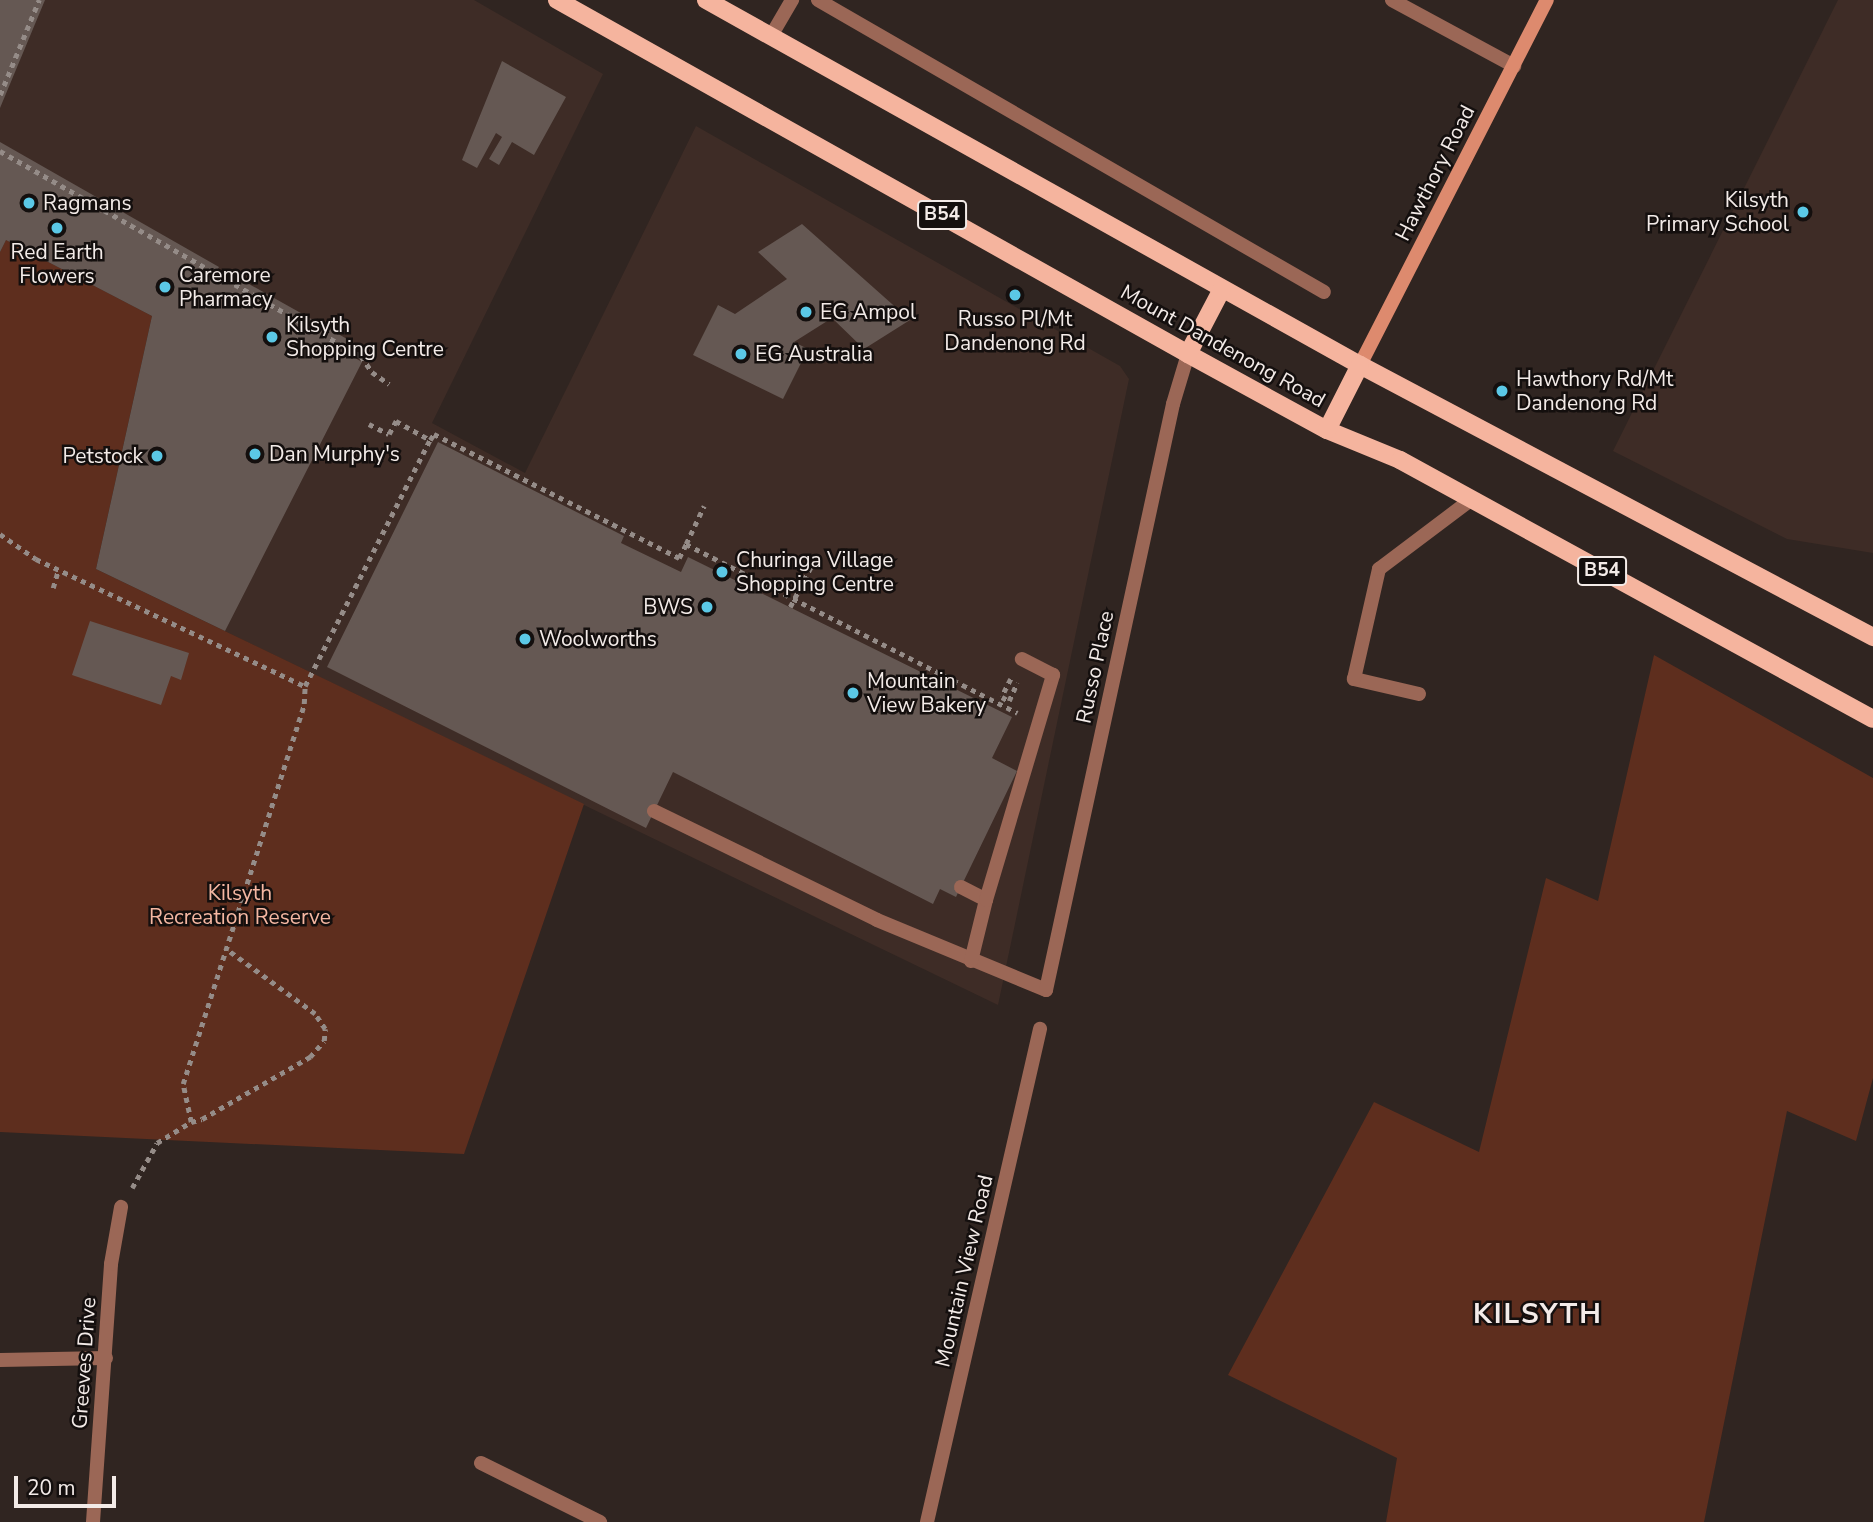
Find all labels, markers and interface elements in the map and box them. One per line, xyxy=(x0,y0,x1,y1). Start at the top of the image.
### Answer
street label: Hawthory Road xyxy=(1390,101,1480,245)
place label: Kilsyth Primary School xyxy=(1646,187,1789,237)
place label: Ragmans xyxy=(43,190,132,216)
marker: Ragmans xyxy=(21,195,37,211)
road number: B54 xyxy=(916,200,968,230)
marker: Kilsyth Primary School xyxy=(1795,204,1811,220)
marker: Red Earth Flowers xyxy=(49,220,65,236)
place label: Red Earth Flowers xyxy=(10,239,104,289)
place label: Caremore Pharmacy xyxy=(179,262,273,312)
marker: Caremore Pharmacy xyxy=(157,279,173,295)
street label: Mount Dandenong Road xyxy=(1116,279,1330,413)
marker: Russo Pl/Mt Dandenong Rd xyxy=(1007,287,1023,303)
place label: EG Ampol xyxy=(820,299,916,325)
marker: EG Ampol xyxy=(798,304,814,320)
place label: Russo Pl/Mt Dandenong Rd xyxy=(944,306,1086,356)
place label: Kilsyth Shopping Centre xyxy=(286,312,444,362)
marker: Kilsyth Shopping Centre xyxy=(264,329,280,345)
place label: EG Australia xyxy=(755,341,873,367)
marker: EG Australia xyxy=(733,346,749,362)
place label: Hawthory Rd/Mt Dandenong Rd xyxy=(1516,366,1673,416)
marker: Hawthory Rd/Mt Dandenong Rd xyxy=(1494,383,1510,399)
place label: Dan Murphy's xyxy=(269,441,400,467)
place label: Petstock xyxy=(63,443,143,469)
marker: Dan Murphy's xyxy=(247,446,263,462)
marker: Petstock xyxy=(149,448,165,464)
place label: Churinga Village Shopping Centre xyxy=(736,547,894,597)
road number: B54 xyxy=(1576,556,1628,586)
marker: Churinga Village Shopping Centre xyxy=(714,564,730,580)
place label: BWS xyxy=(643,594,693,620)
marker: BWS xyxy=(699,599,715,615)
street label: Russo Place xyxy=(1071,608,1119,726)
place label: Woolworths xyxy=(539,626,657,652)
marker: Woolworths xyxy=(517,631,533,647)
place label: Mountain View Bakery xyxy=(867,668,986,718)
marker: Mountain View Bakery xyxy=(845,685,861,701)
park label: Kilsyth Recreation Reserve xyxy=(149,880,331,930)
street label: Mountain View Road xyxy=(930,1173,998,1369)
street label: Greeves Drive xyxy=(67,1296,101,1430)
district label: KILSYTH xyxy=(1474,1297,1602,1331)
scale bar xyxy=(18,1462,119,1506)
text: 20 m xyxy=(27,1474,76,1502)

